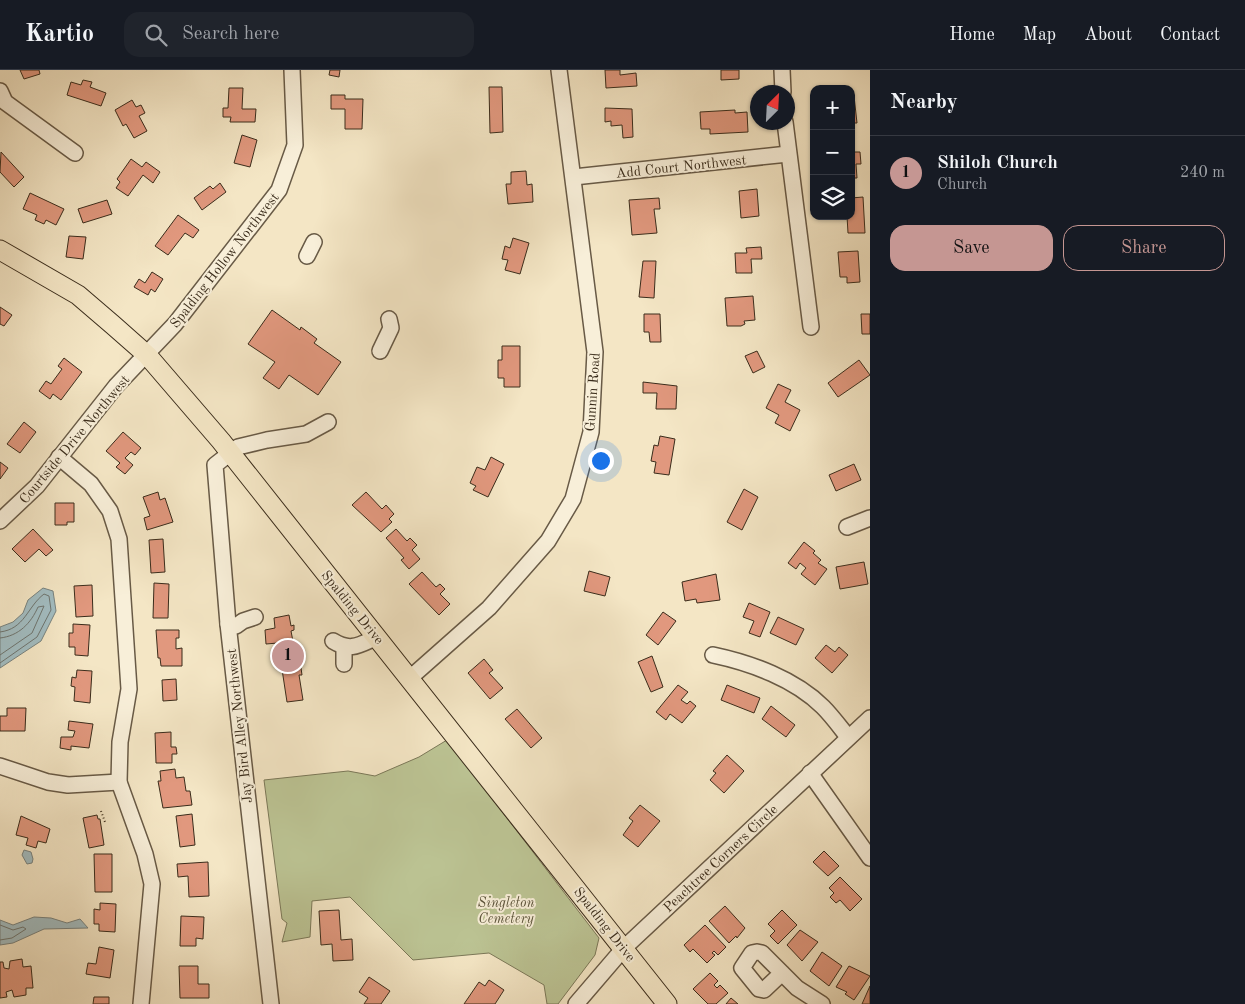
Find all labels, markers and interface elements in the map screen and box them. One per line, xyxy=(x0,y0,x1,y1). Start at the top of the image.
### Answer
search box xyxy=(124,12,474,57)
icon: search xyxy=(142,21,170,49)
text: Kartio xyxy=(25,23,94,47)
text: Search here xyxy=(182,25,279,44)
text: Home xyxy=(949,26,995,44)
text: Map xyxy=(1023,26,1056,44)
text: About xyxy=(1084,26,1132,44)
text: Contact xyxy=(1160,26,1220,44)
north arrow xyxy=(750,85,795,130)
map controls xyxy=(810,85,855,220)
button: + xyxy=(810,85,855,130)
text: Nearby xyxy=(890,92,958,113)
button: − xyxy=(810,130,855,175)
street label: Add Court Northwest xyxy=(615,153,747,181)
text: Shiloh Church xyxy=(937,154,1058,173)
text: 1 xyxy=(901,165,911,181)
text: 240 m xyxy=(1180,165,1225,181)
button: layers xyxy=(810,175,855,220)
text: Church xyxy=(937,177,987,193)
street label: Spalding Hollow Northwest xyxy=(168,190,282,331)
button: Save xyxy=(890,225,1053,271)
button: Share xyxy=(1063,225,1225,271)
street label: Gunnin Road xyxy=(583,352,603,432)
street label: Courtside Drive Northwest xyxy=(17,373,133,507)
your location xyxy=(588,448,614,474)
street label: Spalding Drive xyxy=(318,568,386,647)
pin: 1 xyxy=(272,637,304,675)
street label: Jay Bird Alley Northwest xyxy=(225,648,255,804)
street label: Peachtree Corners Circle xyxy=(661,802,780,915)
street label: Spalding Drive xyxy=(571,885,638,965)
park label: Singleton Cemetery xyxy=(478,896,535,927)

